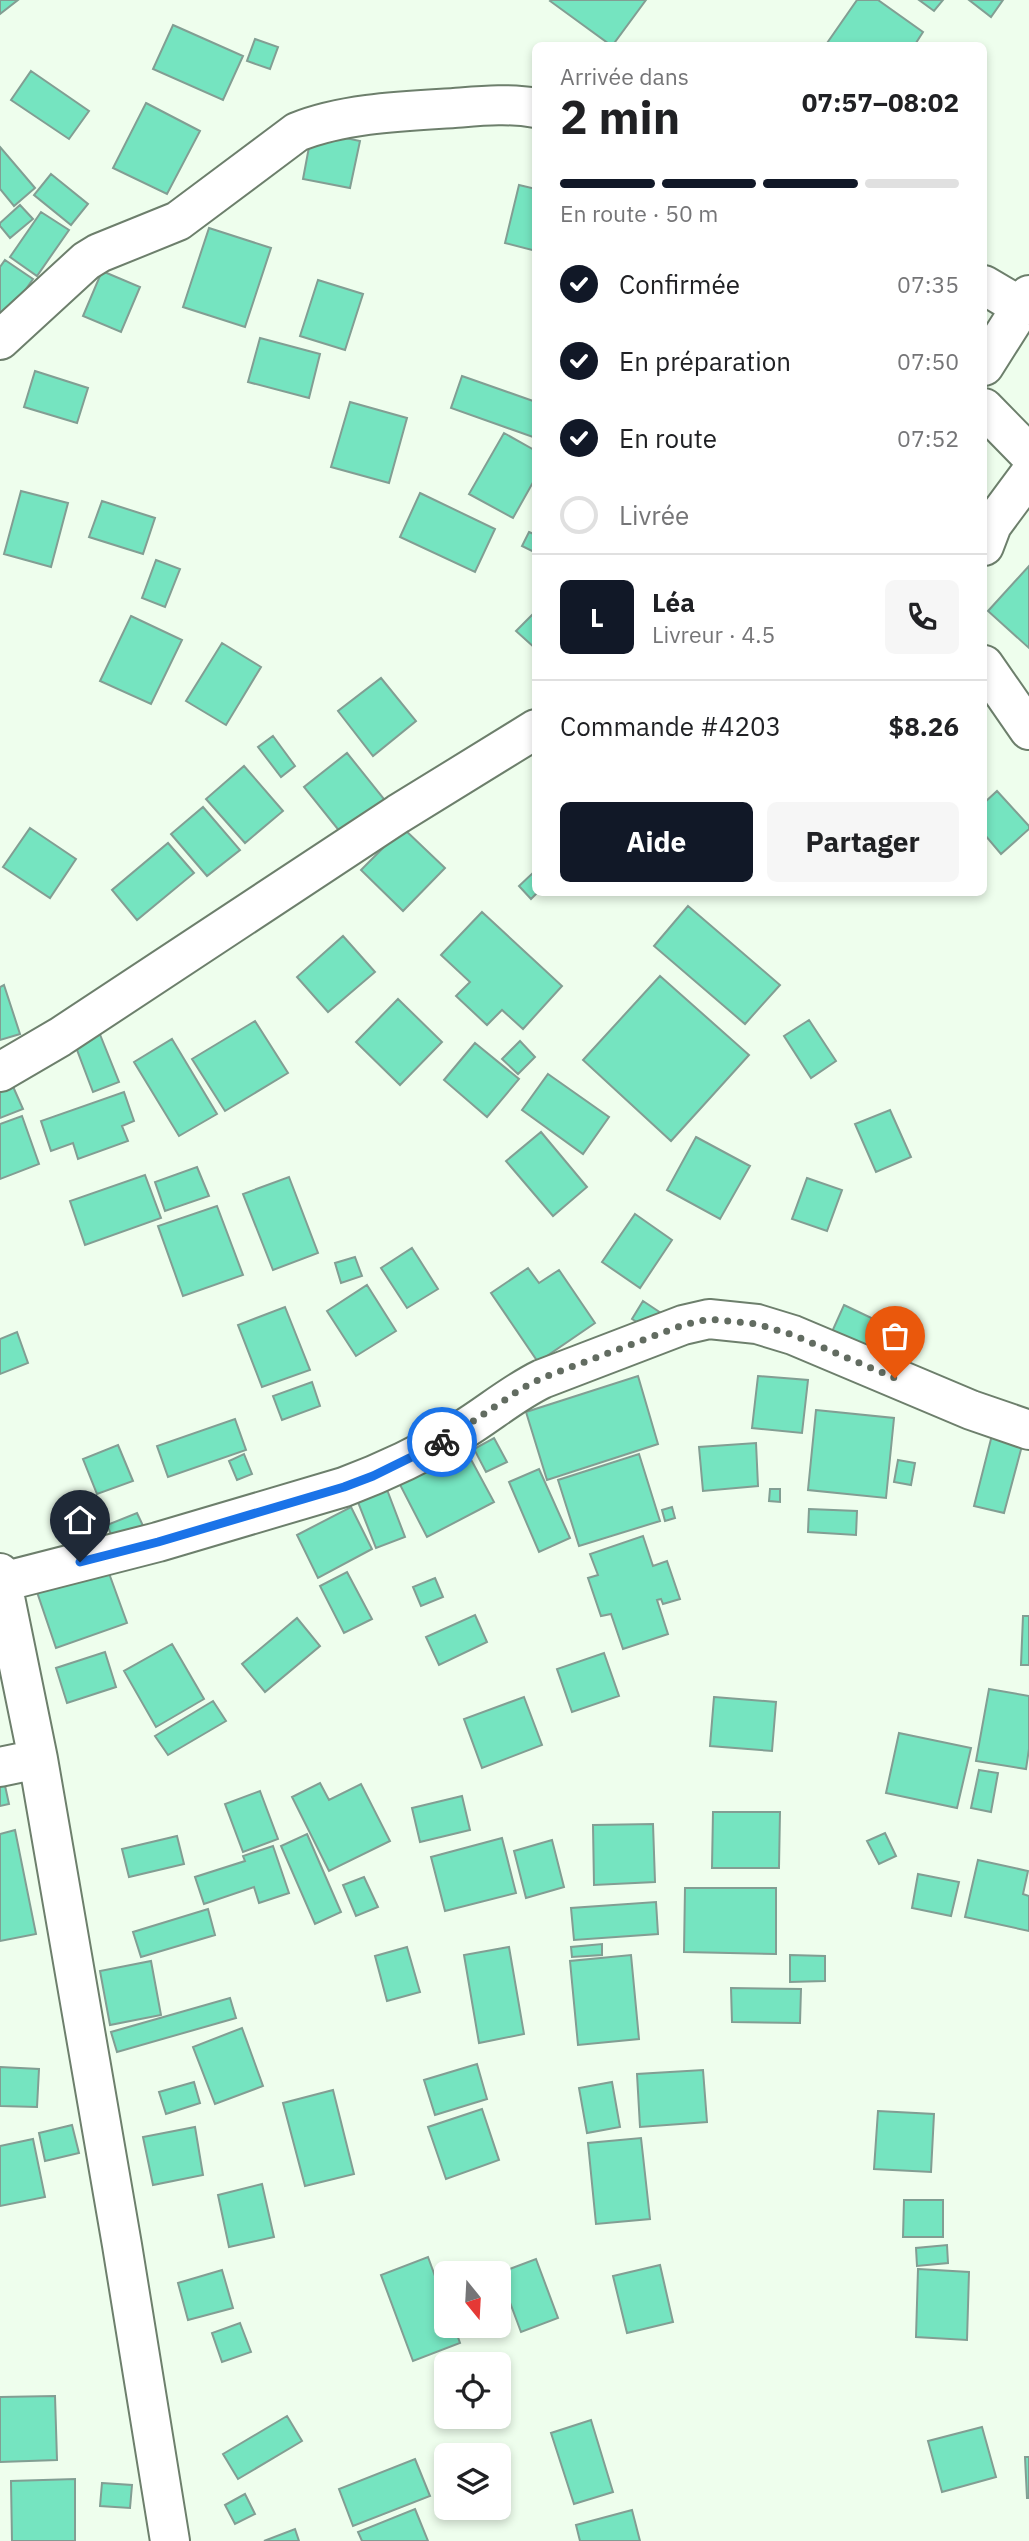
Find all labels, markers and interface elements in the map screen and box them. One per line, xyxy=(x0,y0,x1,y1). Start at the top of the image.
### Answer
text: Arrivée dans xyxy=(560,61,689,91)
text: 07:57–08:02 xyxy=(802,85,959,119)
text: 2 min xyxy=(560,87,680,147)
text: En route · 50 m xyxy=(560,198,718,228)
icon: check xyxy=(560,265,598,303)
text: Confirmée xyxy=(619,267,740,301)
text: 07:35 xyxy=(897,269,959,299)
icon: check xyxy=(560,342,598,380)
text: En préparation xyxy=(619,344,791,378)
text: 07:50 xyxy=(897,346,959,376)
icon: check xyxy=(560,419,598,457)
text: En route xyxy=(619,421,717,455)
text: 07:52 xyxy=(897,423,959,453)
text: Livrée xyxy=(619,498,689,532)
button: phone xyxy=(885,580,959,654)
text: Léa xyxy=(652,585,695,619)
text: L xyxy=(590,600,604,634)
text: Livreur · 4.5 xyxy=(652,619,775,649)
text: Commande #4203 xyxy=(560,709,781,743)
text: $8.26 xyxy=(889,709,959,743)
button: Aide xyxy=(560,802,753,882)
button: Partager xyxy=(767,802,959,882)
pin xyxy=(865,1306,925,1378)
icon: bag xyxy=(876,1317,914,1355)
courier xyxy=(407,1407,477,1477)
icon: bike xyxy=(423,1423,461,1461)
pin xyxy=(50,1490,110,1562)
icon: home xyxy=(61,1501,99,1539)
north arrow xyxy=(434,2261,511,2338)
map controls xyxy=(434,2261,511,2520)
button: locate xyxy=(434,2352,511,2429)
button: layers xyxy=(434,2443,511,2520)

